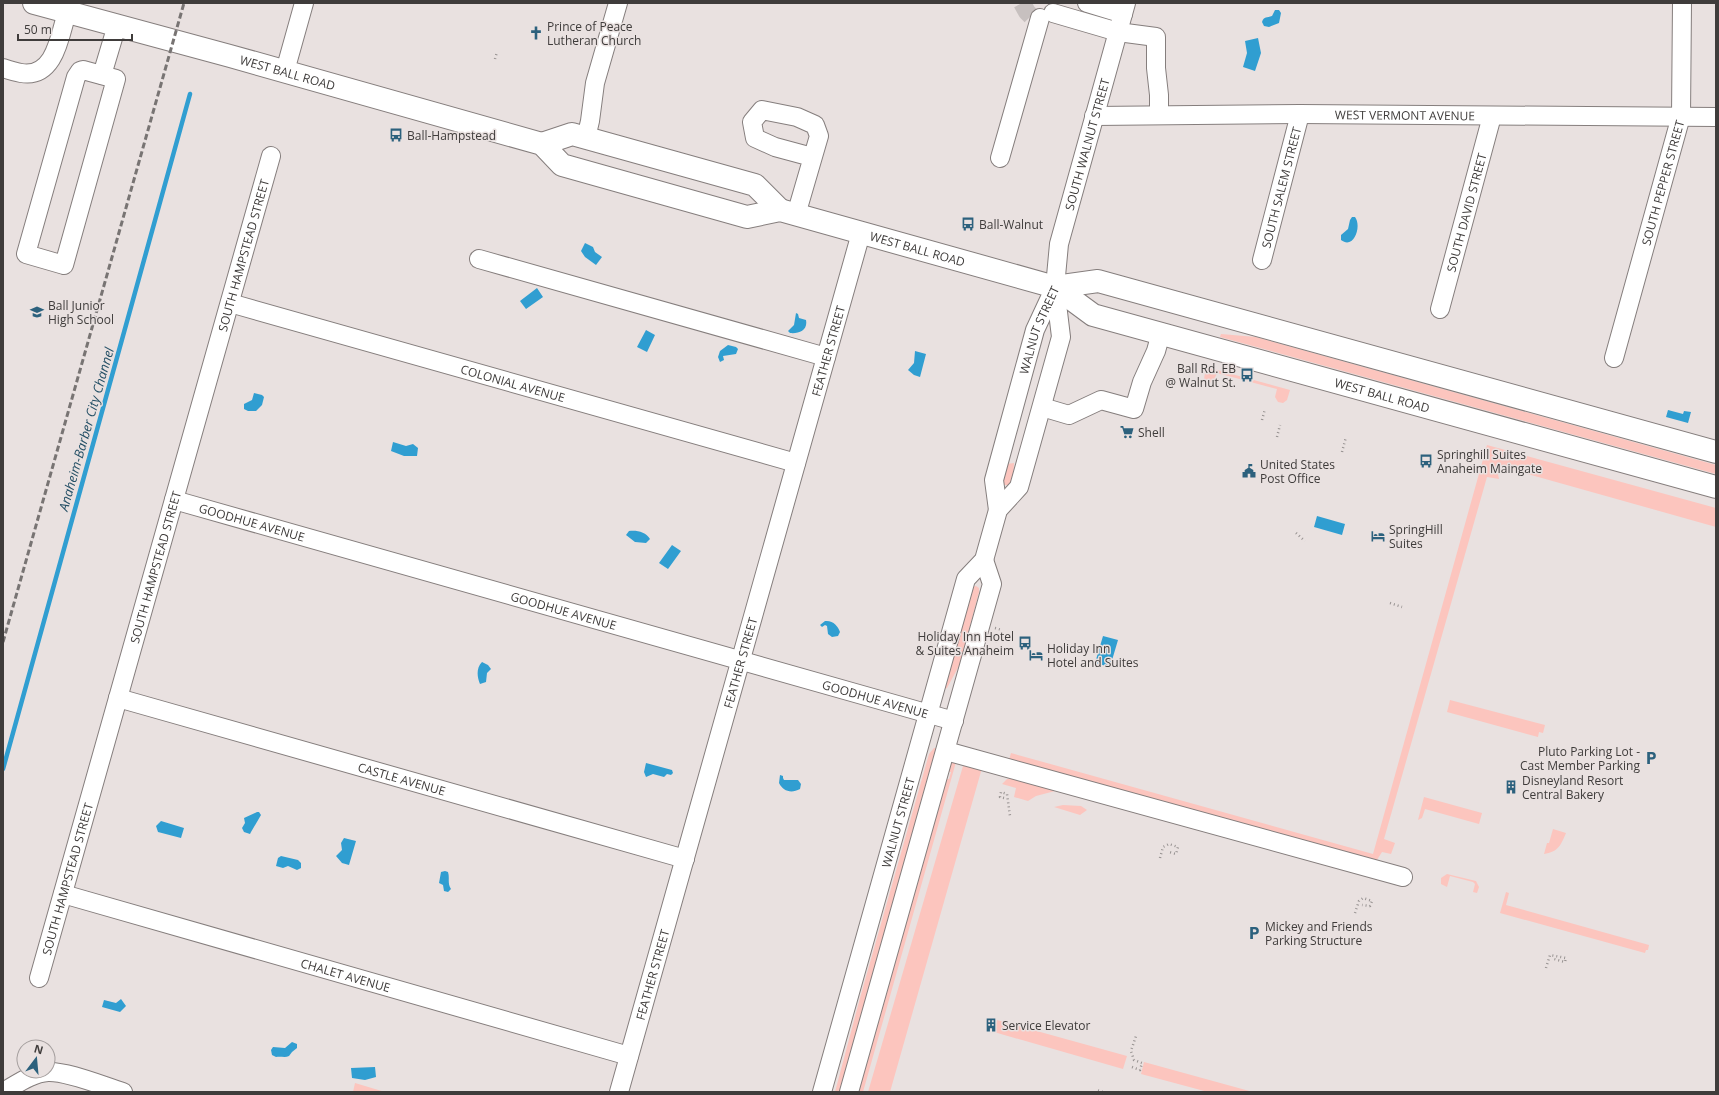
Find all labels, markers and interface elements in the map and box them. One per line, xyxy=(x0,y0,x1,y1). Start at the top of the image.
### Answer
scale bar xyxy=(18,16,132,42)
place label: Prince of Peace Lutheran Church xyxy=(547,18,641,49)
text: 50 m xyxy=(24,21,52,38)
church icon: Prince of Peace Lutheran Church xyxy=(528,25,544,41)
street label: WEST BALL ROAD xyxy=(238,51,337,94)
street label: SOUTH WALNUT STREET xyxy=(1060,76,1113,212)
street label: WEST VERMONT AVENUE xyxy=(1335,106,1475,124)
street label: SOUTH PEPPER STREET xyxy=(1637,118,1688,247)
street label: SOUTH SALEM STREET xyxy=(1257,124,1305,250)
bus stop icon: Ball-Hampstead xyxy=(388,127,404,143)
place label: Ball-Hampstead xyxy=(407,127,496,144)
street label: SOUTH DAVID STREET xyxy=(1442,151,1490,274)
street label: SOUTH HAMPSTEAD STREET xyxy=(213,177,273,333)
bus stop icon: Ball-Walnut xyxy=(960,216,976,232)
place label: Ball-Walnut xyxy=(979,216,1043,233)
street label: WEST BALL ROAD xyxy=(868,227,967,270)
street label: WALNUT STREET xyxy=(1015,283,1063,376)
place label: Ball Junior High School xyxy=(48,297,114,328)
street label: FEATHER STREET xyxy=(807,303,849,398)
school or university icon: Ball Junior High School xyxy=(29,304,45,320)
water label: Anaheim-Barber City Channel xyxy=(54,344,118,514)
street label: COLONIAL AVENUE xyxy=(459,360,567,406)
place label: Ball Rd. EB @ Walnut St. xyxy=(1165,360,1236,391)
bus stop icon: Ball Rd. EB @ Walnut St. xyxy=(1239,367,1255,383)
street label: WEST BALL ROAD xyxy=(1333,374,1432,416)
supermarket icon: Shell xyxy=(1119,424,1135,440)
place label: Shell xyxy=(1138,424,1165,441)
place label: Springhill Suites Anaheim Maingate xyxy=(1437,446,1542,477)
bus stop icon: Springhill Suites Anaheim Maingate xyxy=(1418,453,1434,469)
place label: United States Post Office xyxy=(1260,456,1335,487)
public building icon: United States Post Office xyxy=(1241,463,1257,479)
street label: SOUTH HAMPSTEAD STREET xyxy=(125,489,185,645)
street label: GOODHUE AVENUE xyxy=(197,499,307,545)
place label: SpringHill Suites xyxy=(1389,521,1443,552)
hotel icon: SpringHill Suites xyxy=(1370,528,1386,544)
street label: GOODHUE AVENUE xyxy=(509,587,619,633)
street label: FEATHER STREET xyxy=(719,615,761,710)
place label: Holiday Inn Hotel & Suites Anaheim xyxy=(915,628,1014,659)
bus stop icon: Holiday Inn Hotel & Suites Anaheim xyxy=(1017,635,1033,651)
place label: Holiday Inn Hotel and Suites xyxy=(1047,640,1139,671)
hotel icon: Holiday Inn Hotel and Suites xyxy=(1028,647,1044,663)
street label: GOODHUE AVENUE xyxy=(820,676,930,722)
place label: Pluto Parking Lot - Cast Member Parking xyxy=(1520,743,1640,774)
parking icon: Pluto Parking Lot - Cast Member Parking xyxy=(1643,750,1659,766)
street label: CASTLE AVENUE xyxy=(356,758,448,799)
place label: Disneyland Resort Central Bakery xyxy=(1522,772,1623,803)
street label: WALNUT STREET xyxy=(877,775,919,870)
building icon: Disneyland Resort Central Bakery xyxy=(1503,779,1519,795)
street label: SOUTH HAMPSTEAD STREET xyxy=(37,800,97,957)
place label: Mickey and Friends Parking Structure xyxy=(1265,918,1373,949)
parking icon: Mickey and Friends Parking Structure xyxy=(1246,925,1262,941)
street label: FEATHER STREET xyxy=(631,927,673,1022)
street label: CHALET AVENUE xyxy=(299,954,392,996)
building icon: Service Elevator xyxy=(983,1017,999,1033)
place label: Service Elevator xyxy=(1002,1017,1090,1034)
north arrow xyxy=(16,1039,56,1079)
text: N xyxy=(33,1040,45,1057)

